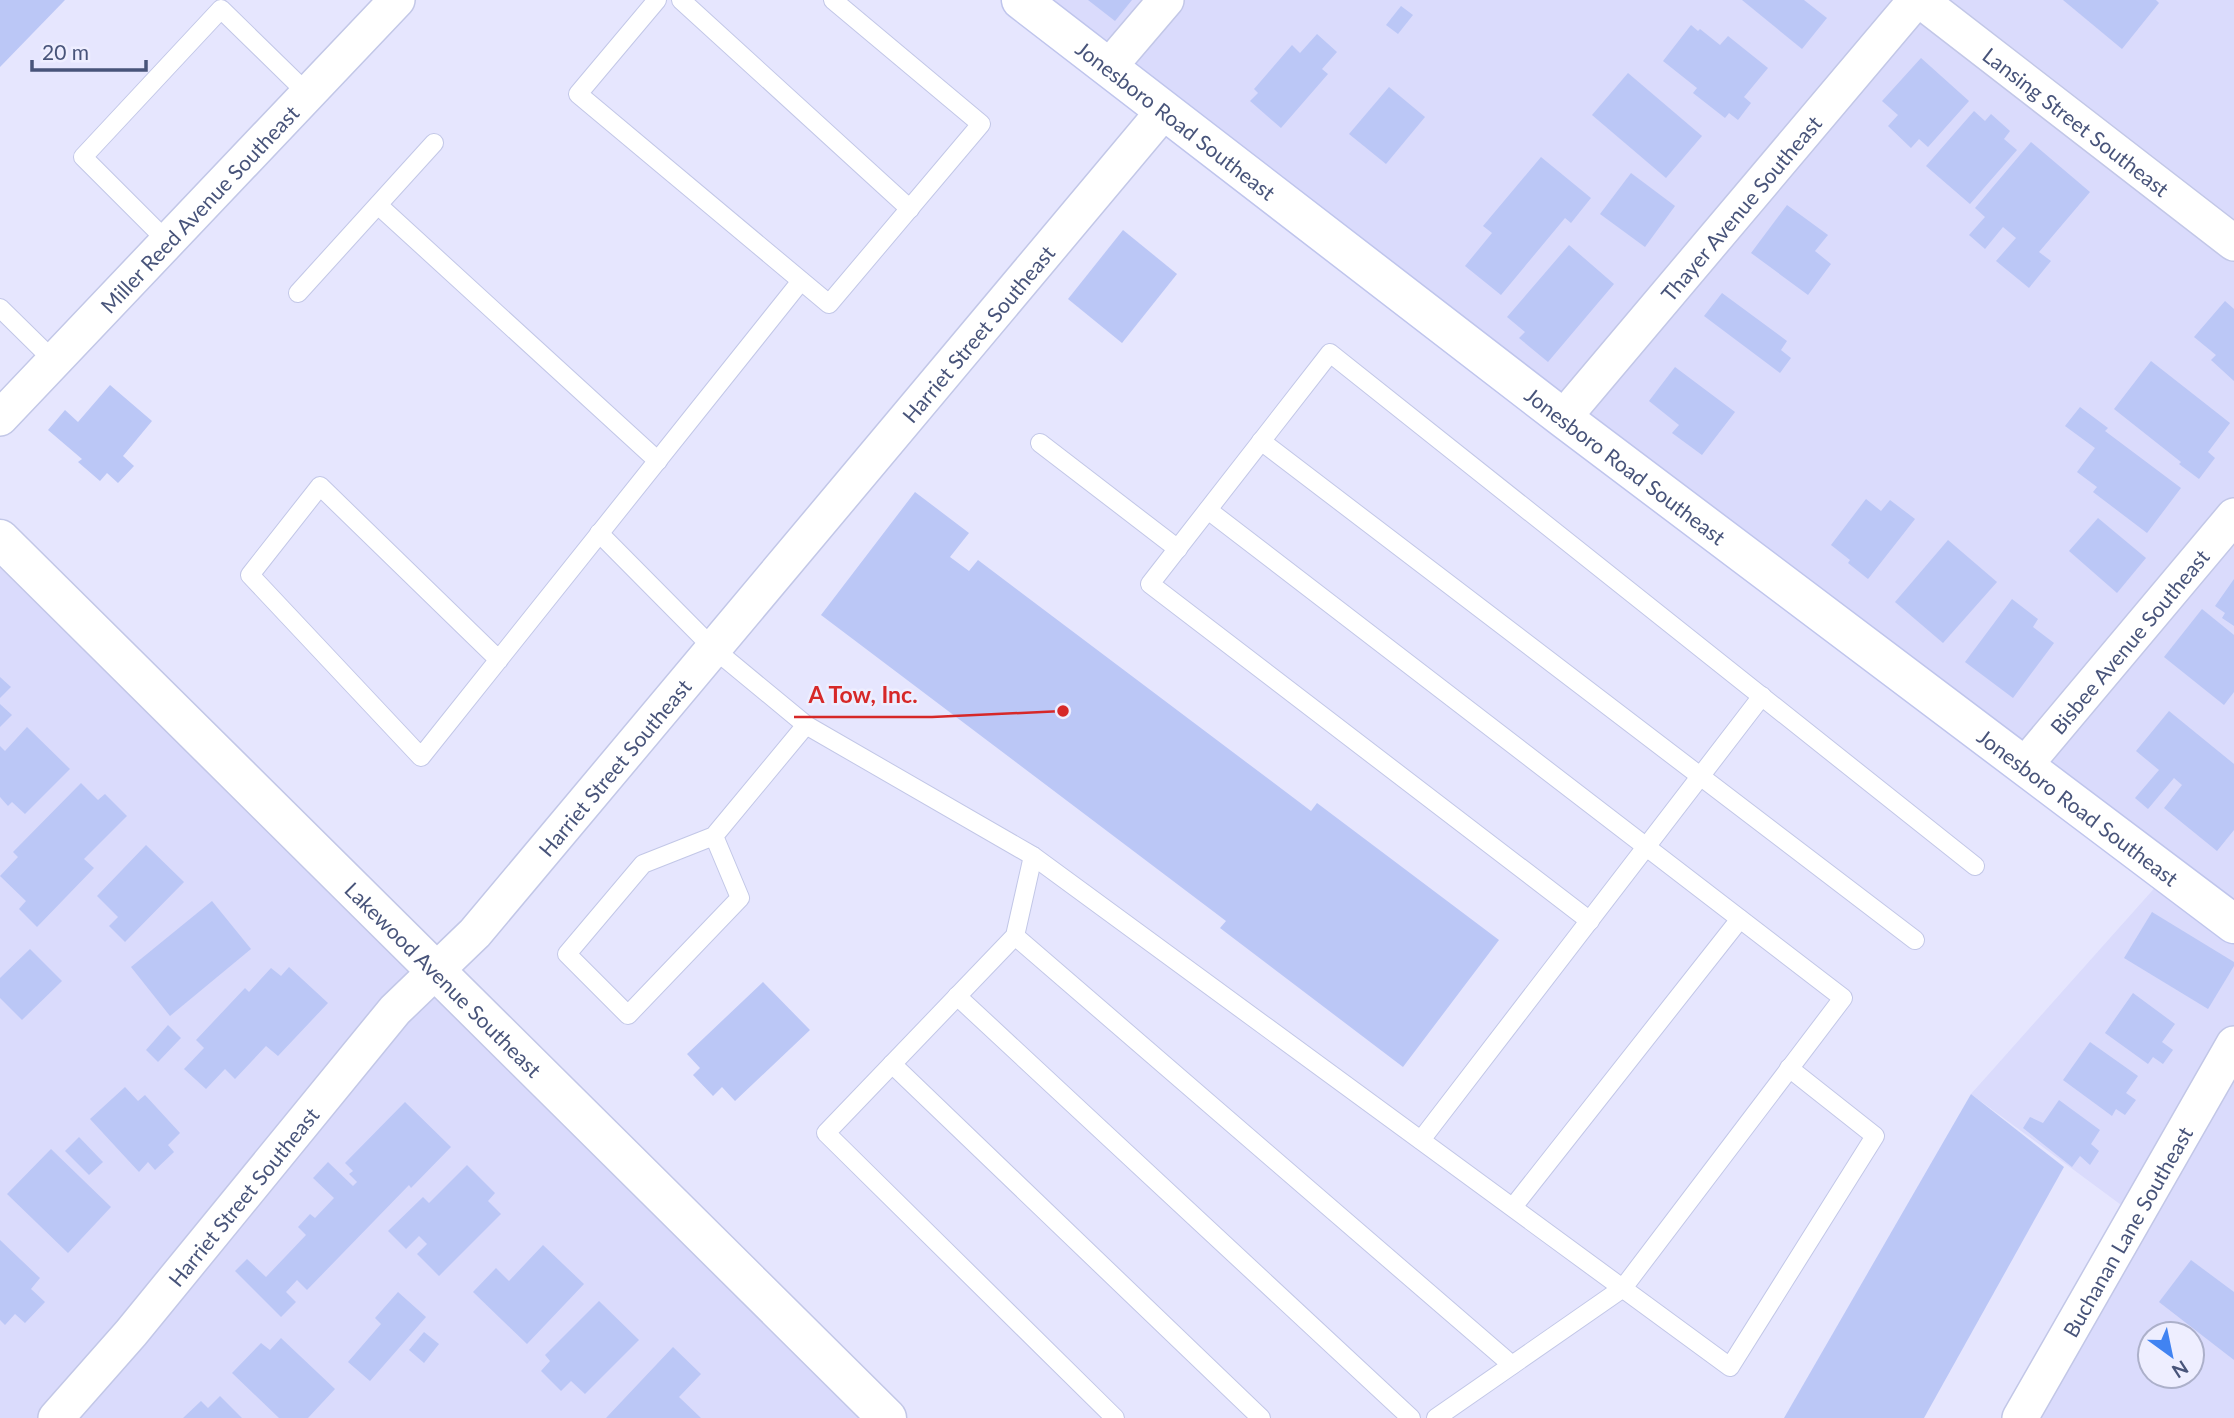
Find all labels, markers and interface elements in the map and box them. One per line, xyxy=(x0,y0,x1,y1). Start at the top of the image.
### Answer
scale bar xyxy=(32,28,145,72)
street label: Jonesboro Road Southeast xyxy=(1072,35,1281,205)
text: 20 m xyxy=(42,39,89,64)
street label: Lansing Street Southeast xyxy=(1979,41,2175,201)
street label: Miller Reed Avenue Southeast xyxy=(95,99,304,317)
street label: Thayer Avenue Southeast xyxy=(1655,110,1826,306)
street label: Harriet Street Southeast xyxy=(896,239,1059,427)
street label: Jonesboro Road Southeast xyxy=(1521,381,1731,549)
street label: Bisbee Avenue Southeast xyxy=(2044,543,2214,739)
street label: Harriet Street Southeast xyxy=(533,673,696,861)
callout: A Tow, Inc. xyxy=(794,673,932,717)
text: A Tow, Inc. xyxy=(807,680,918,708)
street label: Jonesboro Road Southeast xyxy=(1973,723,2184,891)
street label: Lakewood Avenue Southeast xyxy=(341,876,548,1082)
street label: Harriet Street Southeast xyxy=(162,1101,323,1291)
street label: Buchanan Lane Southeast xyxy=(2057,1121,2197,1341)
north arrow xyxy=(2136,1320,2206,1390)
text: N xyxy=(2168,1356,2193,1383)

